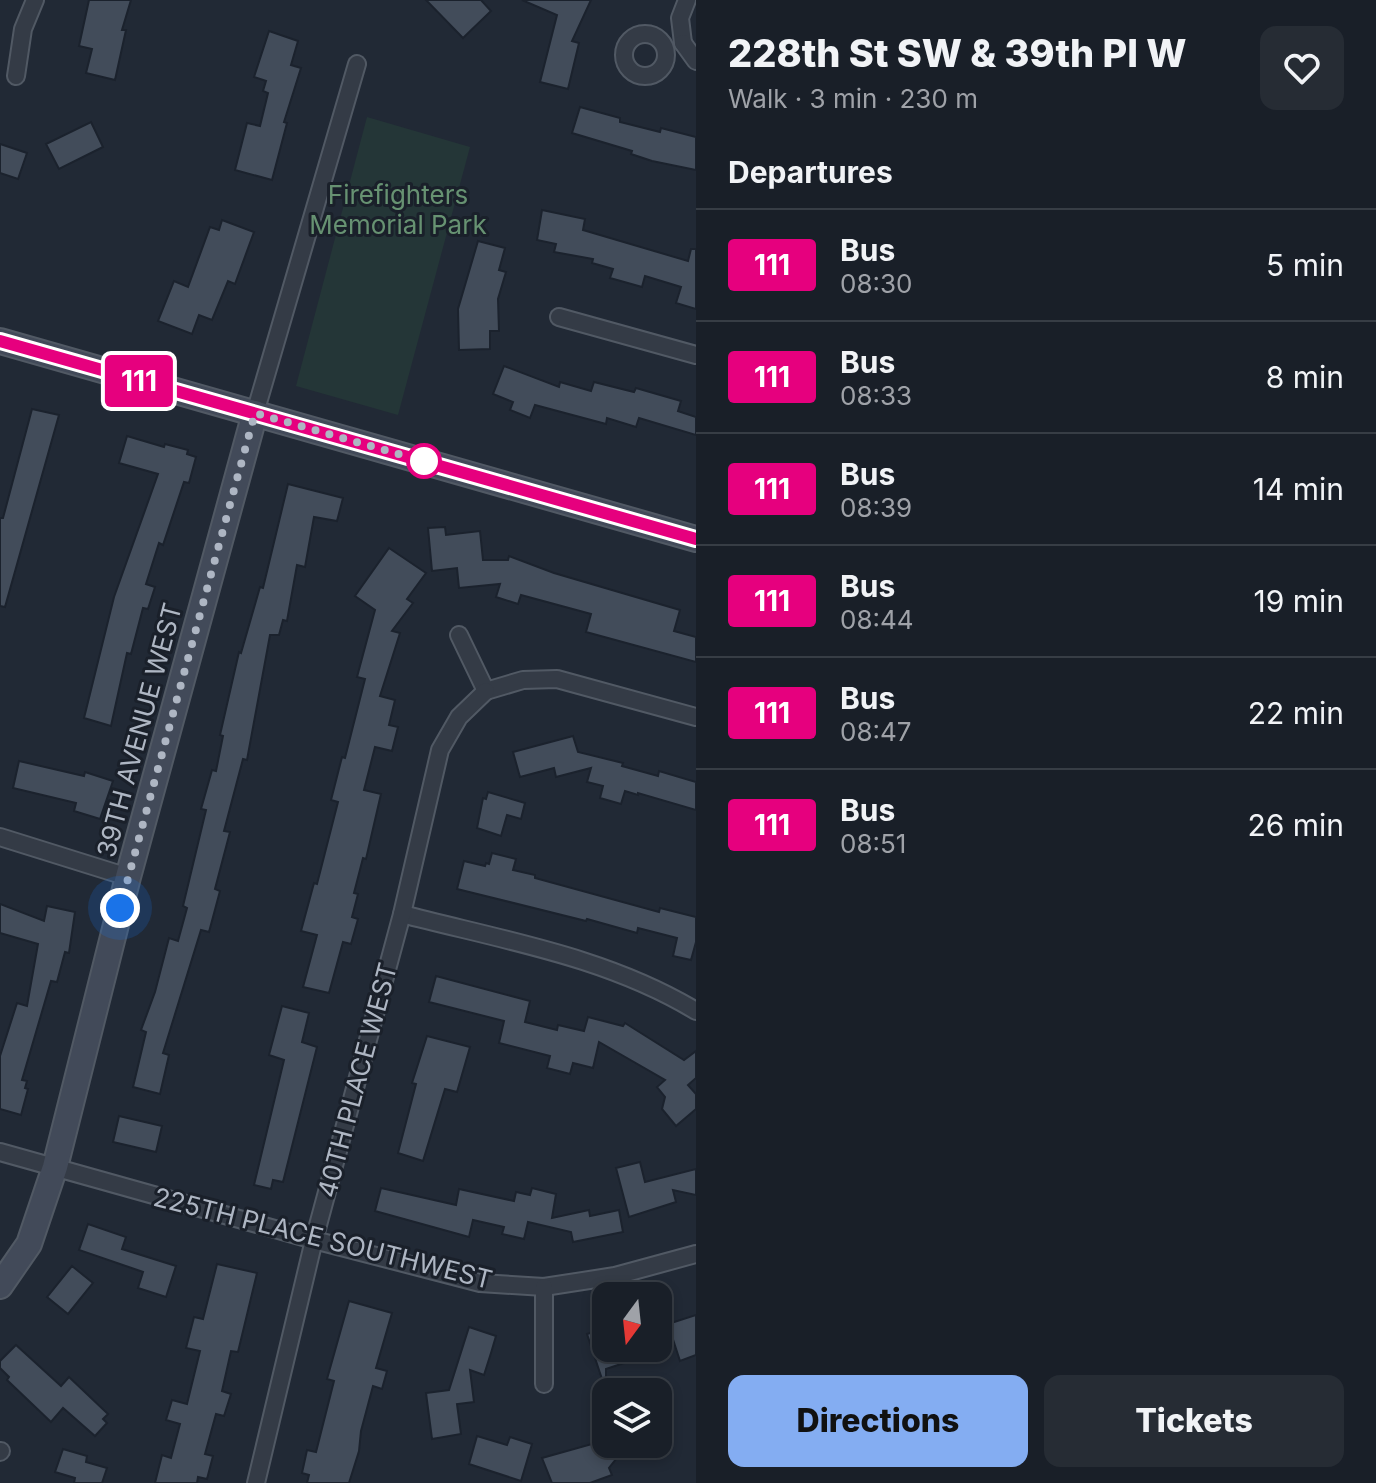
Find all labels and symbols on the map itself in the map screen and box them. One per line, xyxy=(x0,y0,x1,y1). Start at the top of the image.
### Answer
park label: Firefighters Memorial Park xyxy=(309,179,487,240)
line badge: 111 xyxy=(93,355,185,407)
unlabelled marker xyxy=(407,444,441,478)
street label: 39TH AVENUE WEST xyxy=(90,599,188,861)
your location xyxy=(100,888,140,928)
street label: 40TH PLACE WEST xyxy=(311,959,403,1201)
street label: 225TH PLACE SOUTHWEST xyxy=(150,1181,496,1295)
north arrow xyxy=(592,1282,672,1362)

